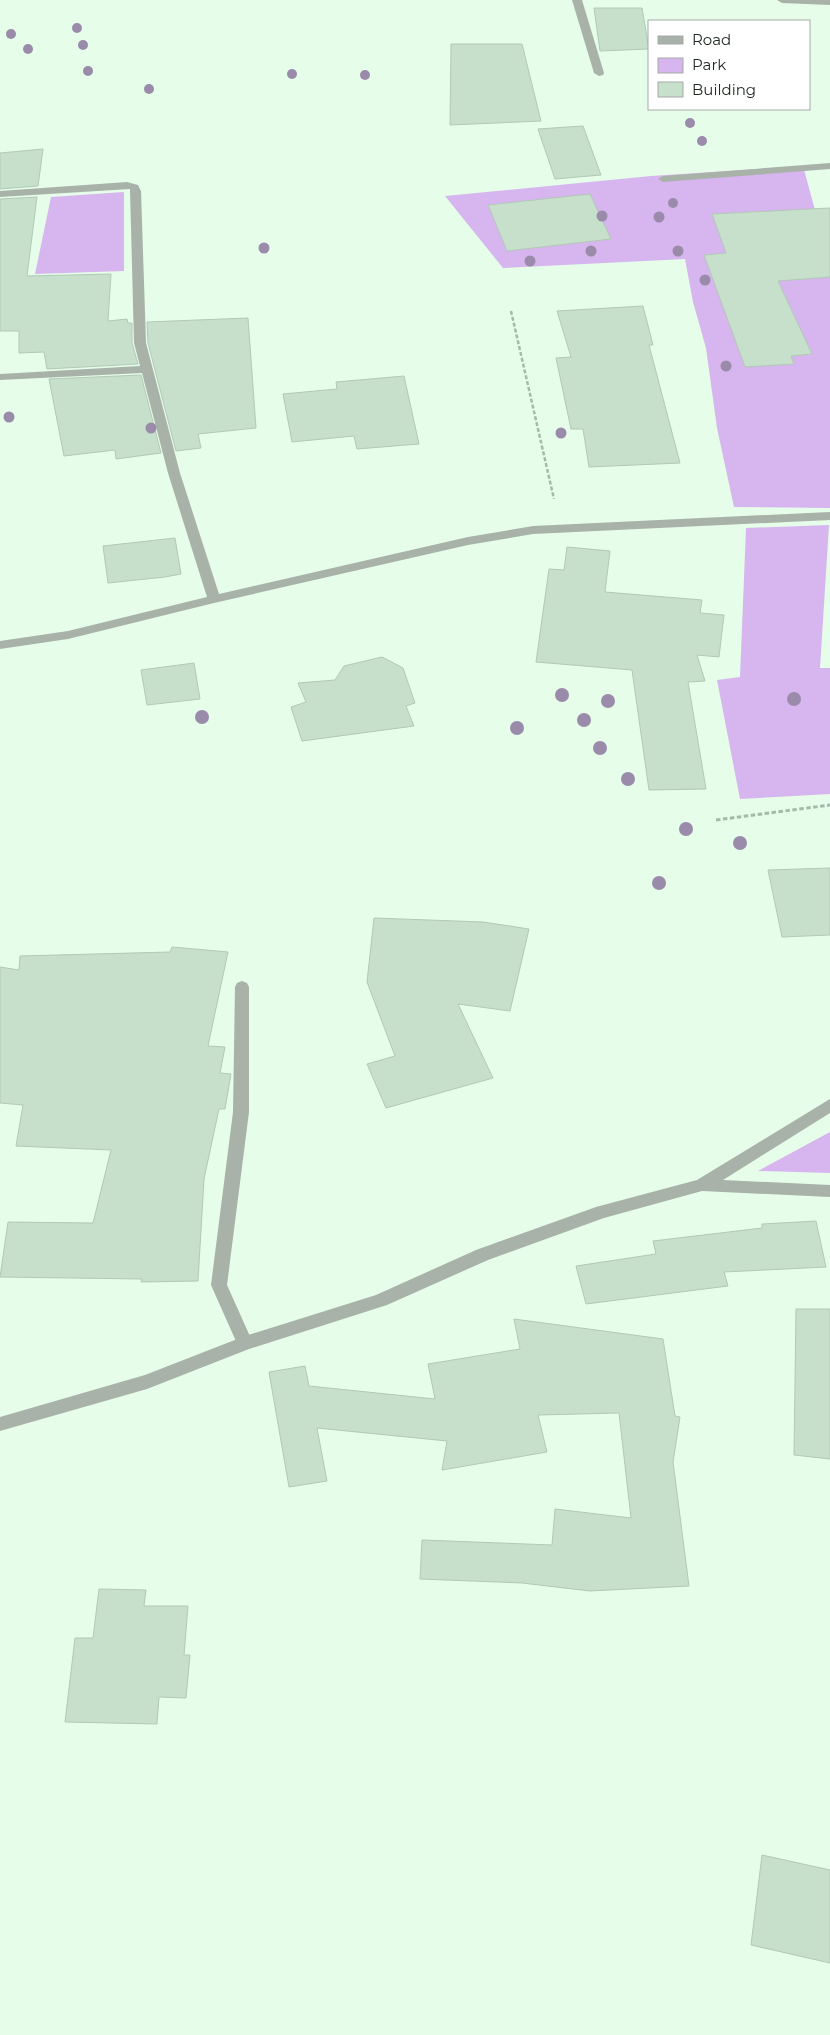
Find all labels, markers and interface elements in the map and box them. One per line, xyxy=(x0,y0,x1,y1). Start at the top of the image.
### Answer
legend xyxy=(648,20,810,110)
text: Road xyxy=(692,30,731,49)
text: Park xyxy=(692,55,726,74)
text: Building xyxy=(692,80,756,99)

